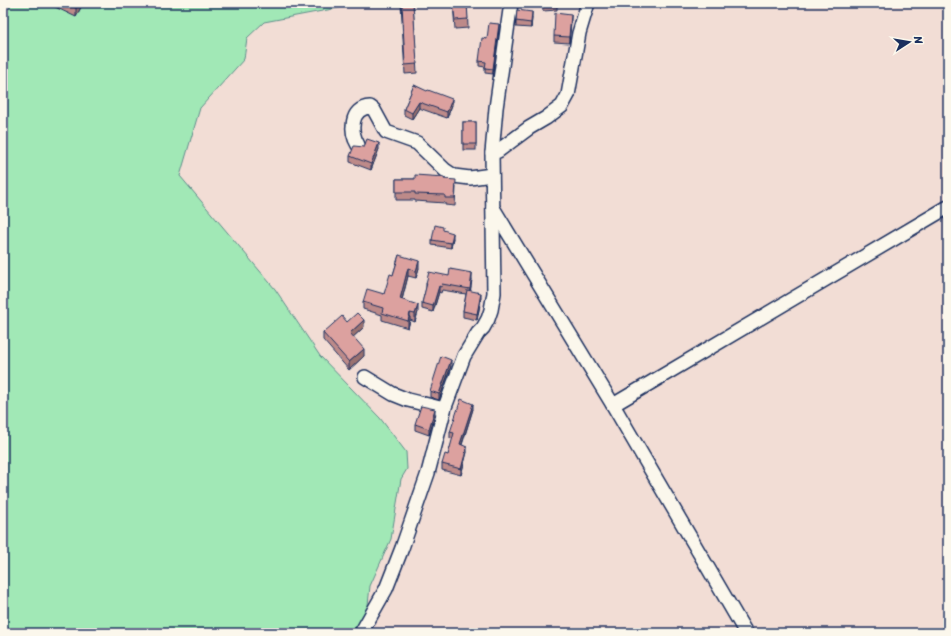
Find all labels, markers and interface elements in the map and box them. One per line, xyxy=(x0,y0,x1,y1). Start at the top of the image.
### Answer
north arrow xyxy=(889,22,929,62)
text: N xyxy=(908,33,928,46)

